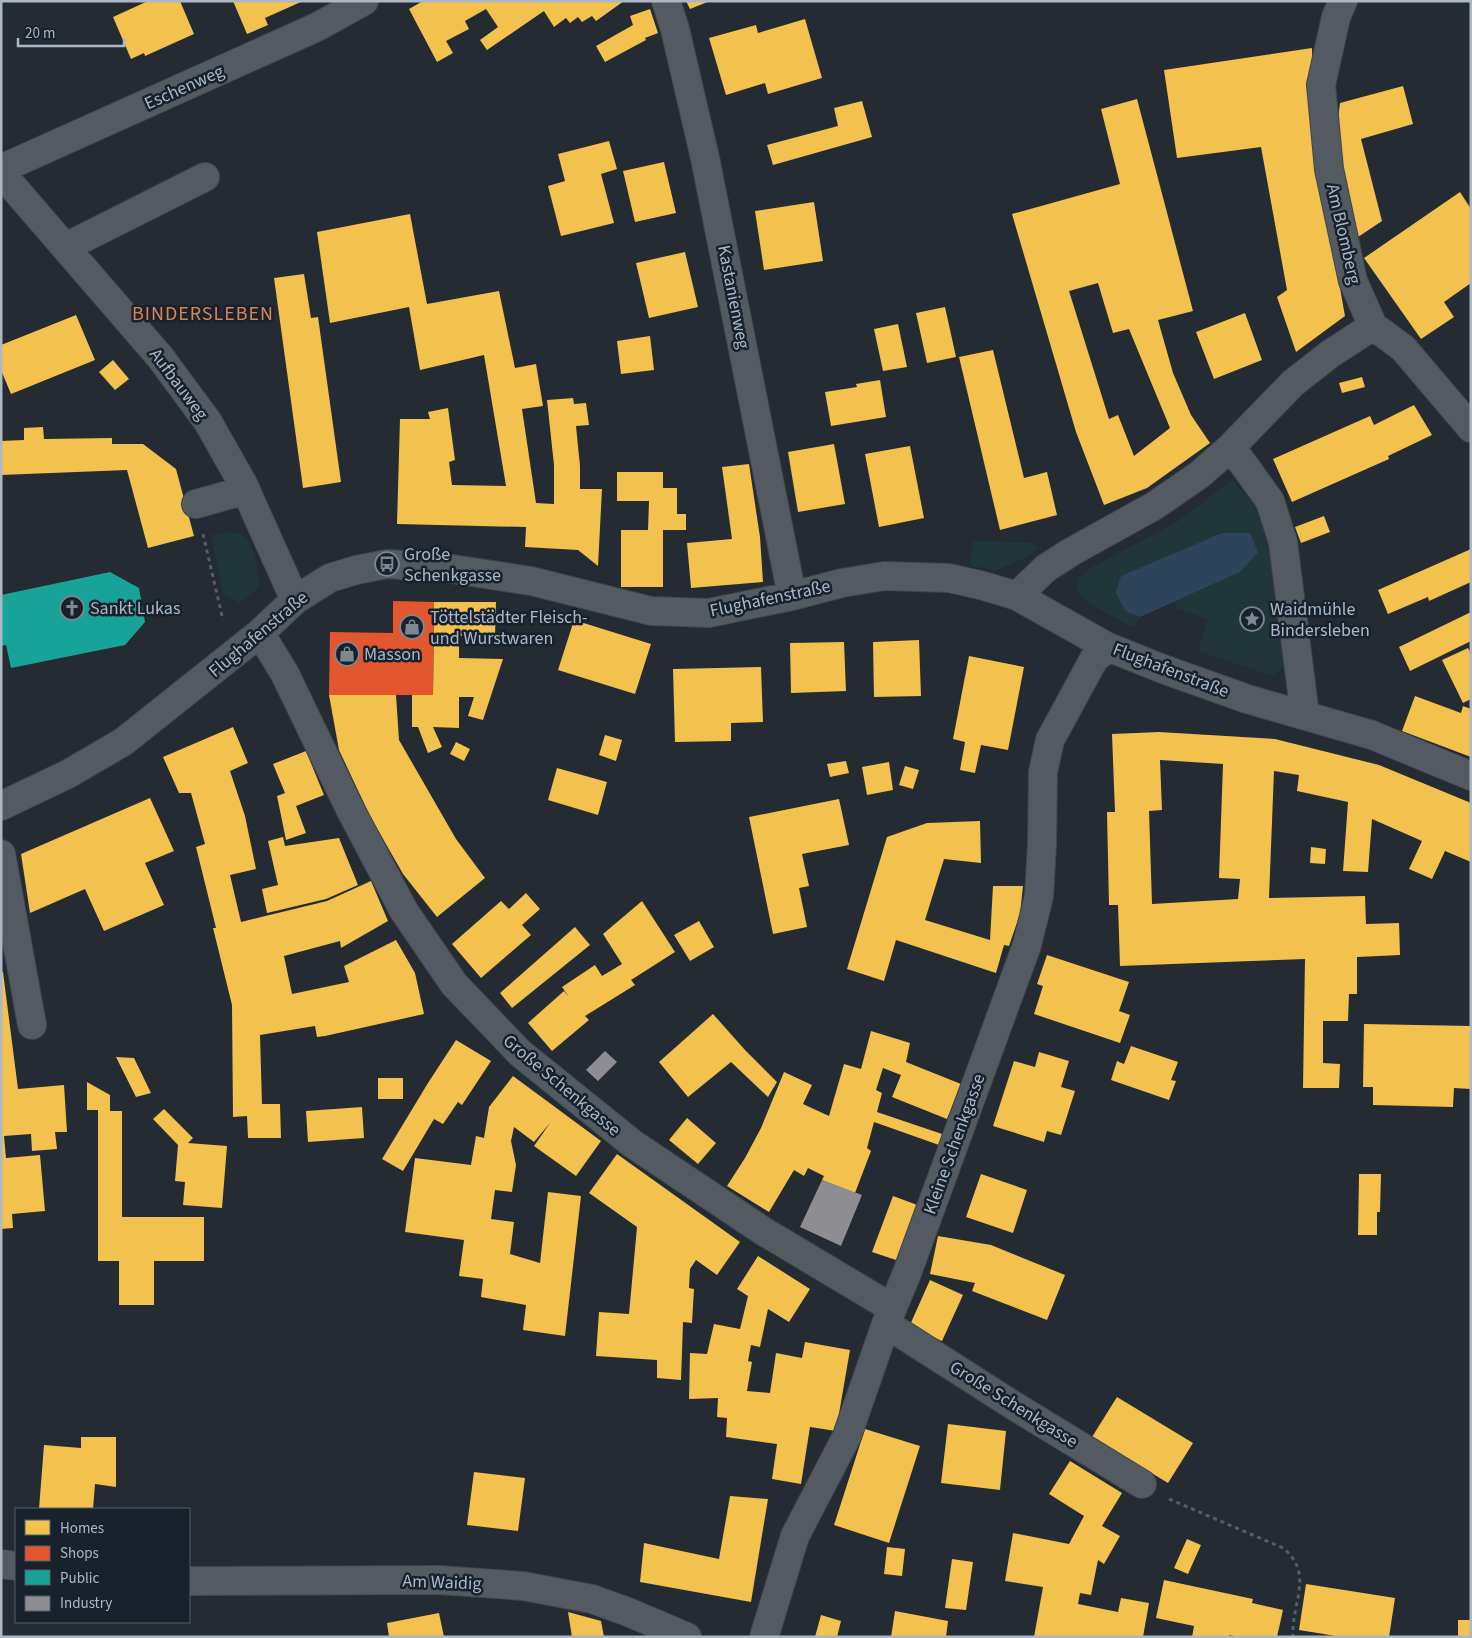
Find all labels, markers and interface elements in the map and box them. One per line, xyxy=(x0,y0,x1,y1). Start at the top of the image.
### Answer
scale bar xyxy=(18,15,124,47)
text: 20 m xyxy=(25,23,55,44)
street label: Eschenweg xyxy=(141,59,228,116)
street label: Am Blomberg xyxy=(1320,182,1367,287)
street label: Kastanienweg xyxy=(711,243,756,351)
district label: BINDERSLEBEN xyxy=(132,300,274,328)
street label: Aufbauweg xyxy=(143,343,214,425)
place label: Große Schenkgasse xyxy=(404,542,501,588)
bus stop icon: Große Schenkgasse xyxy=(374,551,400,577)
street label: Flughafenstraße xyxy=(708,574,833,623)
street label: Flughafenstraße xyxy=(203,585,313,683)
church icon: Sankt Lukas xyxy=(59,595,85,621)
place label: Sankt Lukas xyxy=(90,596,180,621)
place label: Waidmühle Bindersleben xyxy=(1270,597,1370,643)
place label: Töttelstädter Fleisch- und Wurstwaren xyxy=(430,605,588,651)
place icon: Waidmühle Bindersleben xyxy=(1239,606,1265,632)
shop icon: Töttelstädter Fleisch- und Wurstwaren xyxy=(399,614,425,640)
street label: Flughafenstraße xyxy=(1109,637,1233,704)
shop icon: Masson xyxy=(334,641,360,667)
place label: Masson xyxy=(364,642,421,667)
street label: Große Schenkgasse xyxy=(497,1029,626,1142)
street label: Kleine Schenkgasse xyxy=(917,1070,992,1218)
street label: Große Schenkgasse xyxy=(945,1355,1083,1454)
legend xyxy=(15,1508,190,1623)
text: Homes xyxy=(60,1518,104,1539)
text: Shops xyxy=(60,1543,99,1564)
text: Public xyxy=(60,1568,99,1589)
street label: Am Waidig xyxy=(402,1569,482,1596)
text: Industry xyxy=(60,1593,112,1614)

